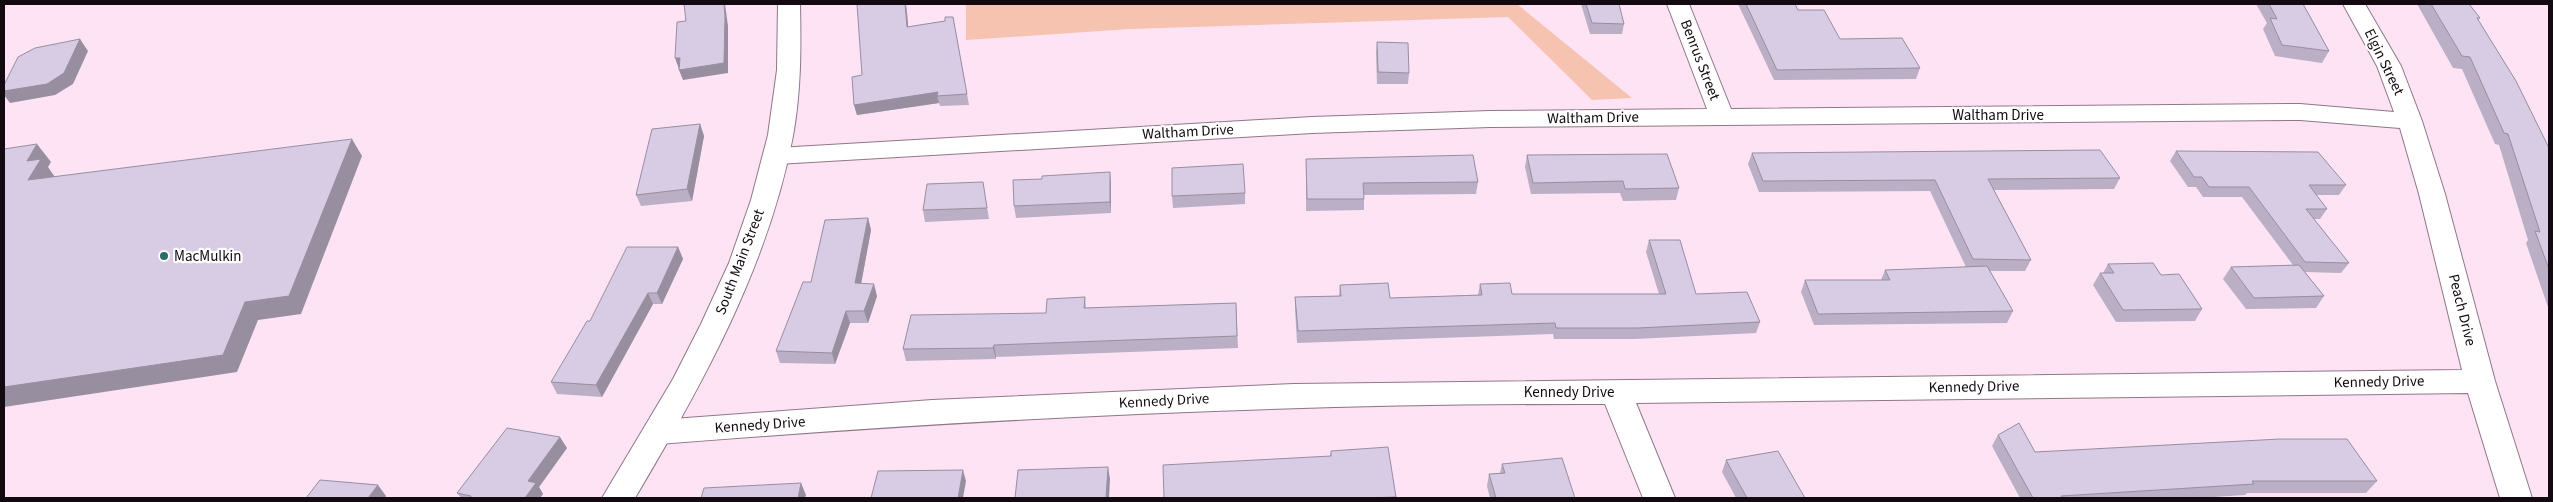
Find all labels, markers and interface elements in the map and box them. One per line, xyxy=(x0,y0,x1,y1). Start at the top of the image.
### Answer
street label: Benrus Street xyxy=(1675,17,1725,103)
street label: Elgin Street xyxy=(2359,25,2409,99)
street label: Waltham Drive xyxy=(1952,105,2044,126)
street label: Waltham Drive xyxy=(1547,107,1639,129)
street label: Waltham Drive xyxy=(1142,119,1234,145)
street label: South Main Street xyxy=(710,206,770,318)
place label: MacMulkin xyxy=(174,246,242,267)
marker: MacMulkin xyxy=(158,250,170,262)
street label: Peach Drive xyxy=(2443,272,2481,348)
street label: Kennedy Drive xyxy=(2333,371,2425,393)
street label: Kennedy Drive xyxy=(1928,376,2020,398)
street label: Kennedy Drive xyxy=(1524,382,1614,403)
street label: Kennedy Drive xyxy=(1118,388,1210,414)
street label: Kennedy Drive xyxy=(714,411,806,439)

